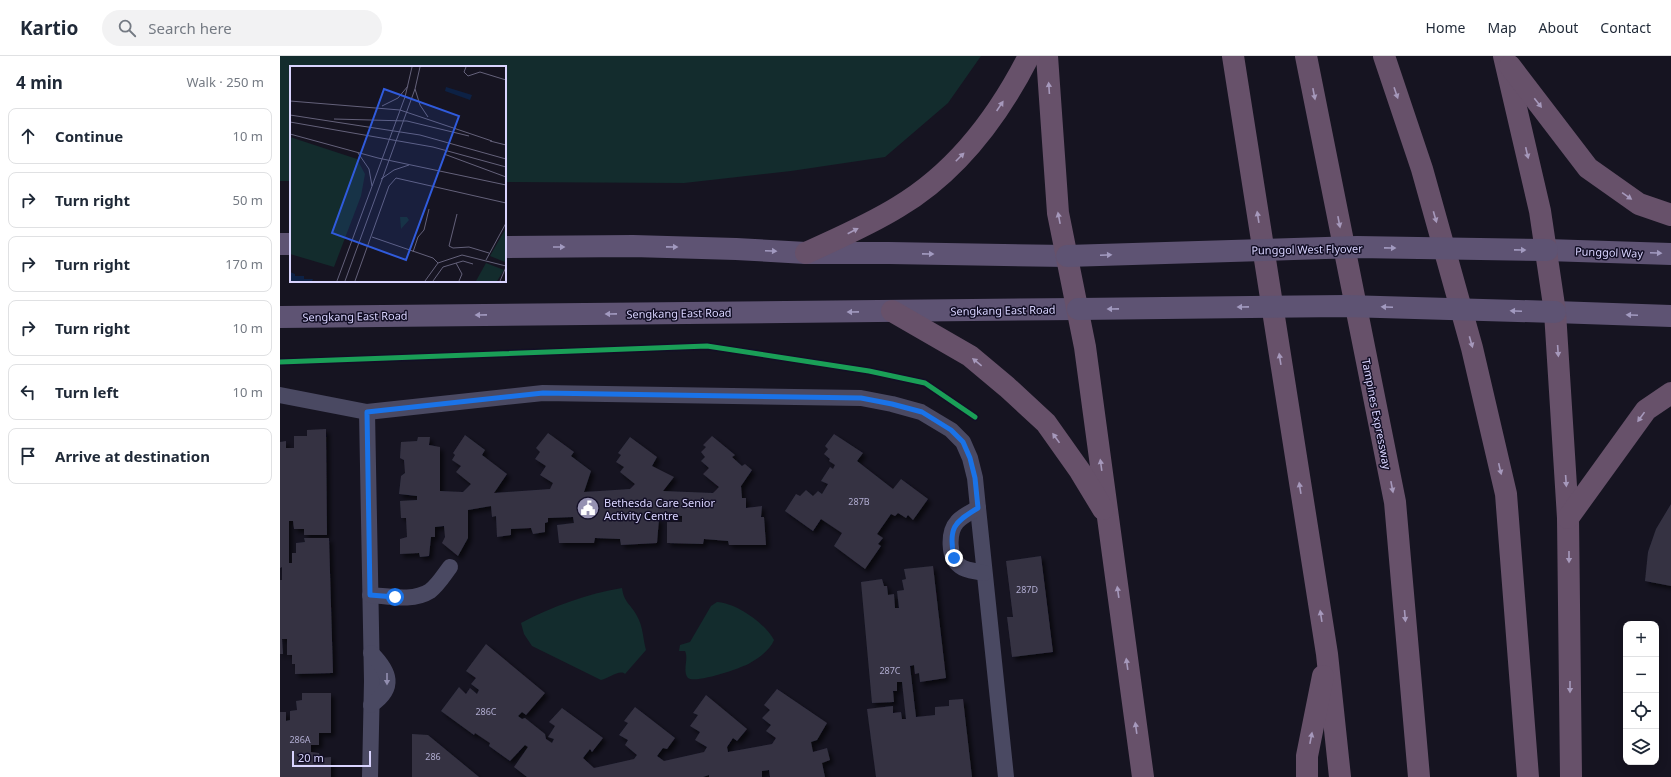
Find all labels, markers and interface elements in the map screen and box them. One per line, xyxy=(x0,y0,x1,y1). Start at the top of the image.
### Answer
search box xyxy=(102,10,382,46)
text: Kartio xyxy=(20,15,78,41)
icon: search xyxy=(116,17,138,39)
text: Search here xyxy=(148,18,232,38)
text: Home xyxy=(1426,18,1465,37)
text: Map xyxy=(1487,18,1517,37)
text: About xyxy=(1539,18,1578,37)
text: Contact xyxy=(1600,18,1651,37)
inset map xyxy=(290,66,506,282)
text: 4 min xyxy=(16,71,63,94)
text: Walk · 250 m xyxy=(186,73,264,91)
one-way arrow xyxy=(1046,82,1053,94)
one-way arrow xyxy=(1394,87,1400,99)
one-way arrow xyxy=(1311,88,1317,100)
one-way arrow xyxy=(1533,97,1542,108)
one-way arrow xyxy=(996,101,1004,111)
icon: ahead xyxy=(17,125,39,147)
text: Continue xyxy=(55,126,123,146)
text: 10 m xyxy=(233,127,263,145)
one-way arrow xyxy=(1524,147,1530,159)
one-way arrow xyxy=(955,152,964,162)
icon: right xyxy=(17,189,39,211)
text: Turn right xyxy=(55,190,130,210)
text: 50 m xyxy=(233,191,263,209)
one-way arrow xyxy=(1621,191,1632,200)
one-way arrow xyxy=(1255,211,1261,223)
one-way arrow xyxy=(1433,211,1439,223)
one-way arrow xyxy=(1056,212,1062,224)
one-way arrow xyxy=(1336,216,1342,228)
one-way arrow xyxy=(848,227,859,234)
street label: Punggol West Flyover xyxy=(1251,241,1363,257)
street label: Punggol Way xyxy=(1575,243,1644,261)
one-way arrow xyxy=(553,244,566,250)
one-way arrow xyxy=(666,244,679,250)
one-way arrow xyxy=(1384,245,1397,251)
one-way arrow xyxy=(1514,247,1527,253)
one-way arrow xyxy=(765,248,778,254)
one-way arrow xyxy=(1650,250,1663,256)
one-way arrow xyxy=(922,251,935,257)
one-way arrow xyxy=(1100,251,1112,258)
icon: right xyxy=(17,253,39,275)
text: Turn right xyxy=(55,254,130,274)
text: 170 m xyxy=(225,255,263,273)
street label: Sengkang East Road xyxy=(950,302,1056,318)
one-way arrow xyxy=(1236,304,1249,310)
one-way arrow xyxy=(1380,304,1393,310)
street label: Sengkang East Road xyxy=(626,305,732,321)
one-way arrow xyxy=(1107,305,1119,312)
street label: Sengkang East Road xyxy=(302,308,408,324)
one-way arrow xyxy=(1509,308,1522,314)
one-way arrow xyxy=(846,309,859,315)
one-way arrow xyxy=(604,311,617,317)
one-way arrow xyxy=(474,312,487,318)
one-way arrow xyxy=(1625,312,1638,318)
icon: right xyxy=(17,317,39,339)
text: Turn right xyxy=(55,318,130,338)
text: 10 m xyxy=(233,319,263,337)
one-way arrow xyxy=(1468,336,1474,348)
one-way arrow xyxy=(1554,345,1561,357)
one-way arrow xyxy=(1277,353,1283,365)
street label: Tampines Expressway xyxy=(1359,357,1395,471)
one-way arrow xyxy=(972,358,983,366)
icon: left xyxy=(17,381,39,403)
text: Turn left xyxy=(55,382,119,402)
text: 10 m xyxy=(233,383,263,401)
one-way arrow xyxy=(1637,412,1645,422)
one-way arrow xyxy=(1052,432,1060,443)
icon: arrive xyxy=(17,445,39,467)
text: Arrive at destination xyxy=(55,446,210,466)
one-way arrow xyxy=(1098,459,1104,471)
one-way arrow xyxy=(1498,462,1504,475)
one-way arrow xyxy=(1563,475,1570,487)
one-way arrow xyxy=(1389,480,1395,493)
one-way arrow xyxy=(1297,481,1303,494)
public building icon: Bethesda Care Senior Activity Centre xyxy=(575,495,601,521)
place label: Bethesda Care Senior Activity Centre xyxy=(604,495,715,523)
house number: 287B xyxy=(848,495,870,508)
route end xyxy=(945,549,963,567)
one-way arrow xyxy=(1566,551,1572,564)
house number: 287D xyxy=(1016,583,1038,596)
one-way arrow xyxy=(1115,586,1121,598)
route start xyxy=(386,588,404,606)
one-way arrow xyxy=(1318,610,1324,622)
one-way arrow xyxy=(1401,610,1408,622)
map controls xyxy=(1623,621,1659,765)
button: + xyxy=(1623,621,1659,657)
button: − xyxy=(1623,657,1659,693)
one-way arrow xyxy=(1124,658,1131,670)
house number: 287C xyxy=(879,664,901,677)
one-way arrow xyxy=(384,673,390,686)
one-way arrow xyxy=(1567,681,1573,694)
button: locate xyxy=(1623,693,1659,729)
house number: 286C xyxy=(475,705,497,718)
one-way arrow xyxy=(1133,722,1139,734)
button: layers xyxy=(1623,729,1659,765)
one-way arrow xyxy=(1308,732,1314,744)
house number: 286A xyxy=(289,733,311,746)
scale bar xyxy=(292,749,371,768)
text: 20 m xyxy=(298,750,324,765)
house number: 286 xyxy=(425,750,441,763)

